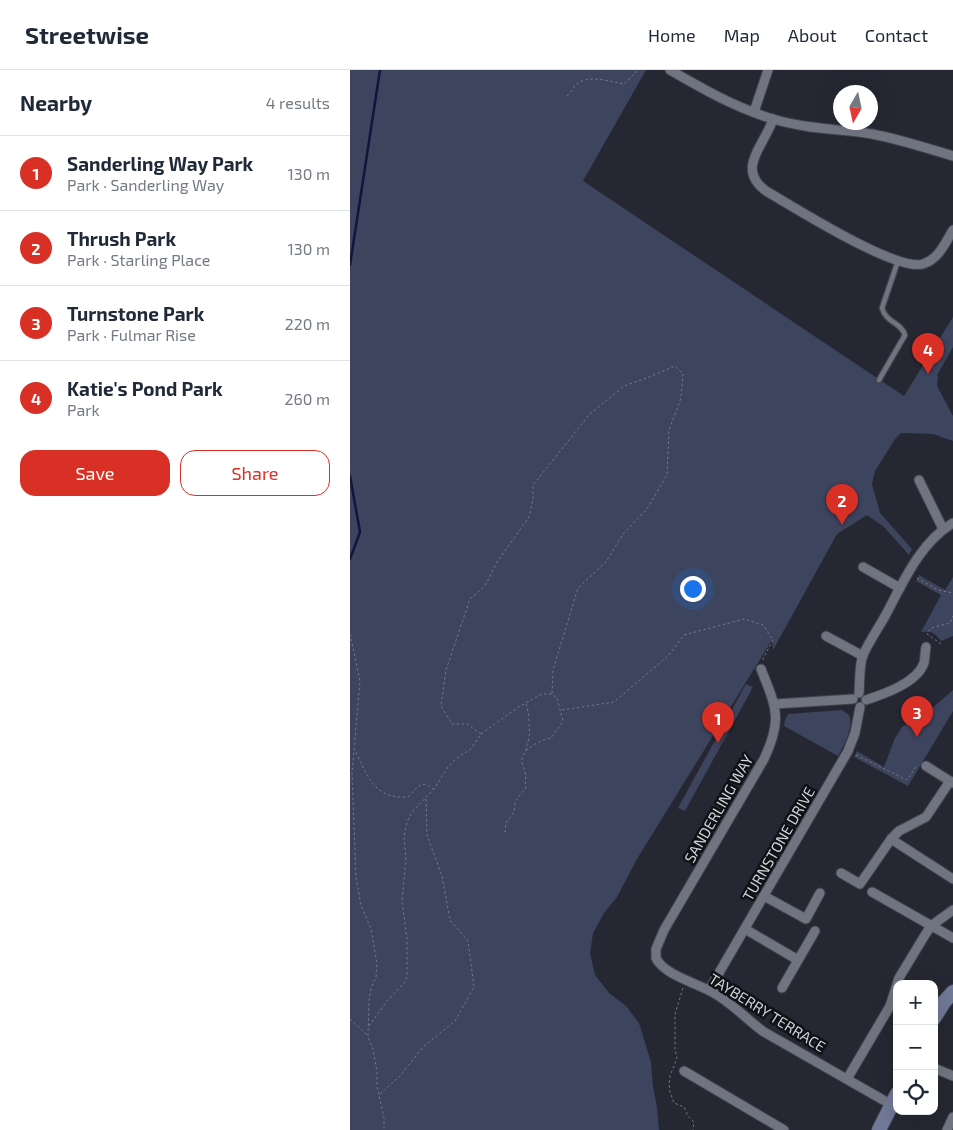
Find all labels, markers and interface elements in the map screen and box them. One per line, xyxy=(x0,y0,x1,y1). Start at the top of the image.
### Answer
text: Streetwise xyxy=(25,20,149,49)
text: Home xyxy=(648,24,696,46)
text: Map xyxy=(724,24,760,46)
text: About xyxy=(788,24,837,46)
text: Contact xyxy=(865,24,928,46)
north arrow xyxy=(833,85,878,130)
text: Nearby xyxy=(20,90,92,115)
text: 4 results xyxy=(266,93,330,112)
text: Sanderling Way Park xyxy=(67,152,253,175)
text: 1 xyxy=(33,164,39,183)
text: 130 m xyxy=(288,164,330,183)
text: Park · Sanderling Way xyxy=(67,175,224,194)
text: Thrush Park xyxy=(67,227,176,250)
text: 2 xyxy=(31,239,41,258)
text: 130 m xyxy=(288,239,330,258)
text: Park · Starling Place xyxy=(67,250,210,269)
text: Turnstone Park xyxy=(67,302,204,325)
text: 3 xyxy=(31,314,41,333)
text: 220 m xyxy=(285,314,330,333)
text: Park · Fulmar Rise xyxy=(67,325,196,344)
pin: 4 xyxy=(912,333,944,374)
text: Katie's Pond Park xyxy=(67,377,223,400)
text: 4 xyxy=(31,389,41,408)
text: 260 m xyxy=(285,389,330,408)
text: Park xyxy=(67,400,100,419)
button: Save xyxy=(20,450,170,496)
button: Share xyxy=(180,450,330,496)
pin: 2 xyxy=(826,484,858,525)
your location xyxy=(680,576,706,602)
pin: 3 xyxy=(901,696,933,737)
pin: 1 xyxy=(702,702,734,743)
street label: SANDERLING WAY xyxy=(680,751,757,866)
street label: TURNSTONE DRIVE xyxy=(738,783,818,904)
street label: TAYBERRY TERRACE xyxy=(706,969,829,1055)
map controls xyxy=(893,980,938,1115)
button: + xyxy=(893,980,938,1025)
button: − xyxy=(893,1025,938,1070)
button: locate xyxy=(893,1070,938,1115)

